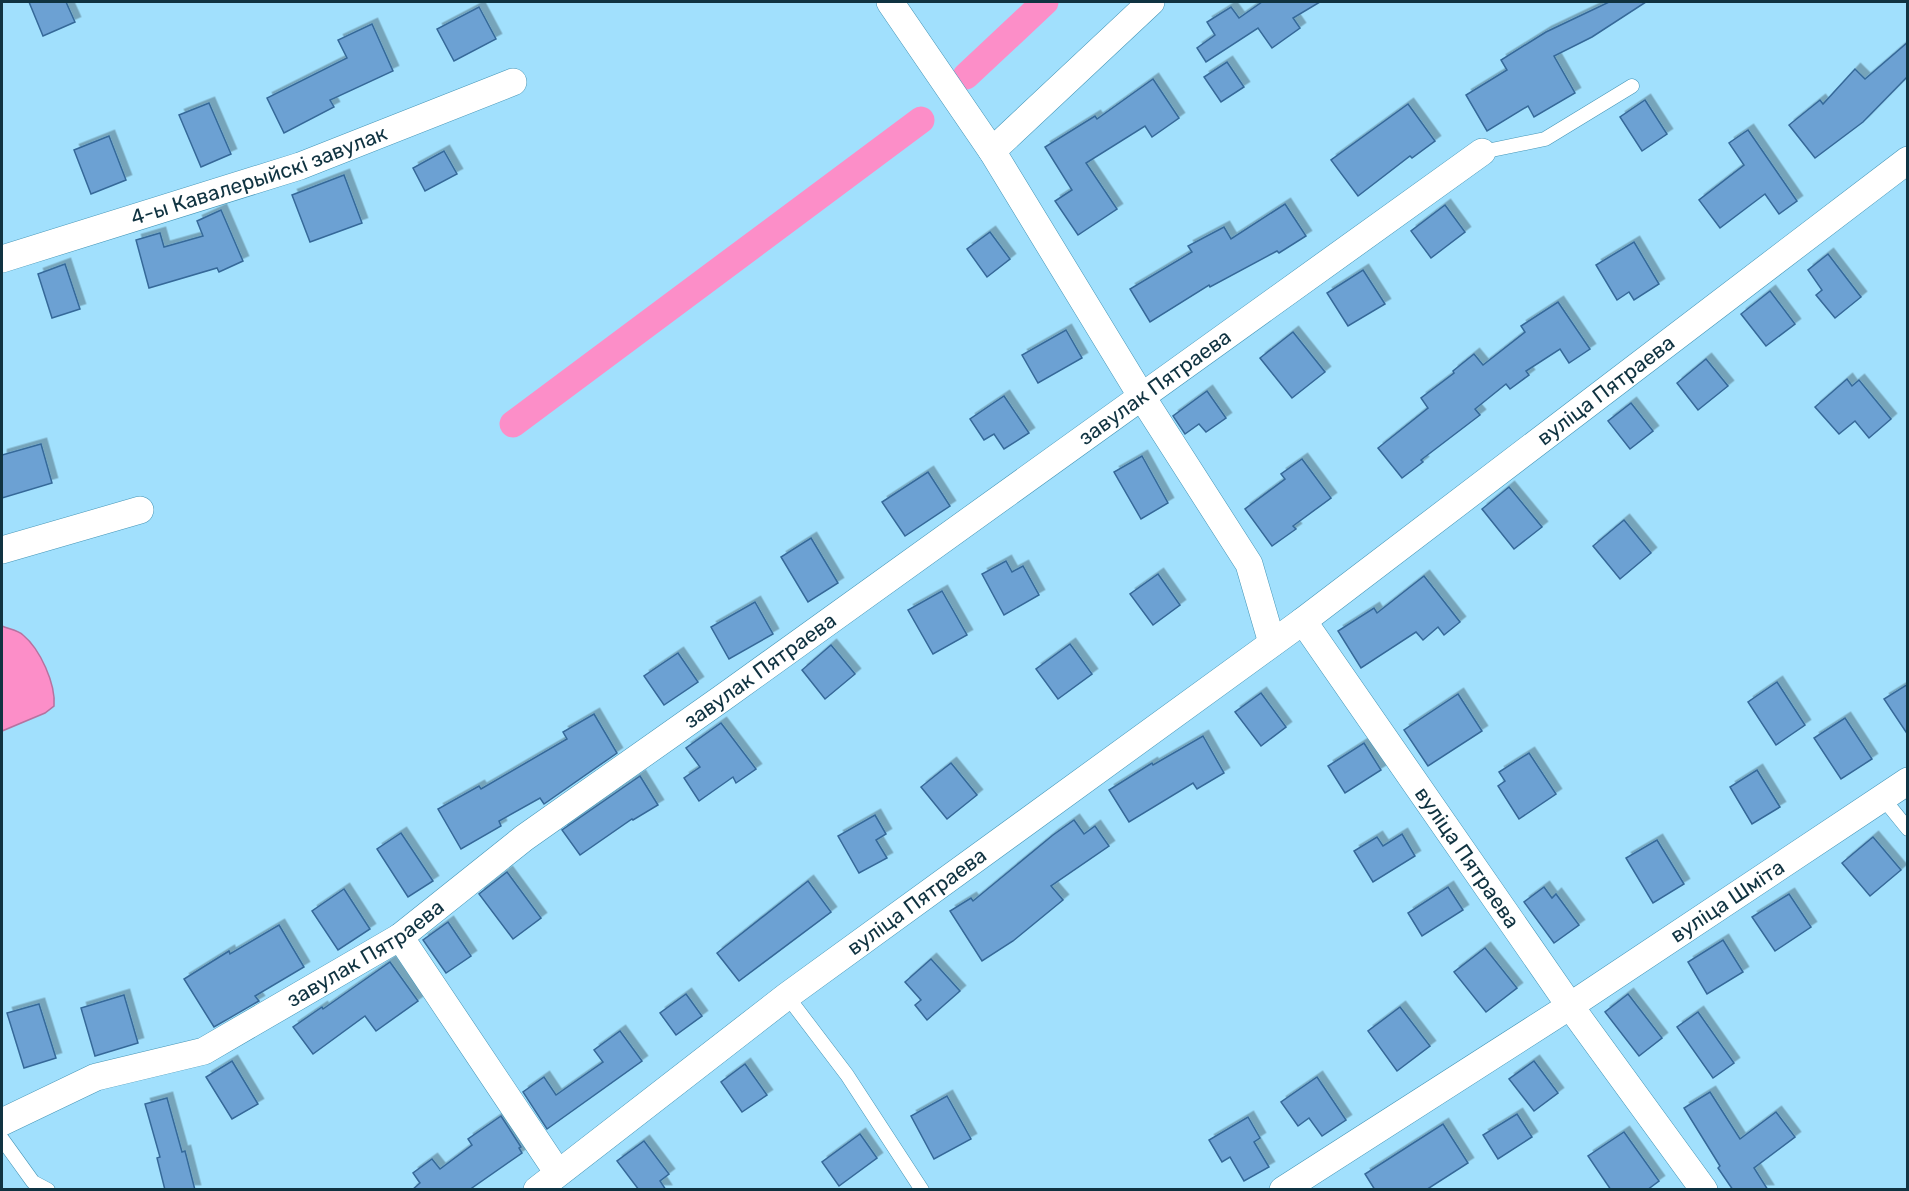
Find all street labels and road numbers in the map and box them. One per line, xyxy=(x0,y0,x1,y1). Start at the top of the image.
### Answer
street label: 4-ы Кавалерыйскі завулак xyxy=(127,120,390,230)
street label: завулак Пятраева xyxy=(1073,324,1236,450)
street label: вуліца Пятраева xyxy=(1532,330,1679,450)
street label: завулак Пятраева xyxy=(679,607,841,733)
street label: вуліца Пятраева xyxy=(1410,782,1525,933)
street label: вуліца Пятраева xyxy=(842,842,991,960)
street label: вуліца Шміта xyxy=(1665,854,1789,948)
street label: завулак Пятраева xyxy=(282,894,449,1012)

